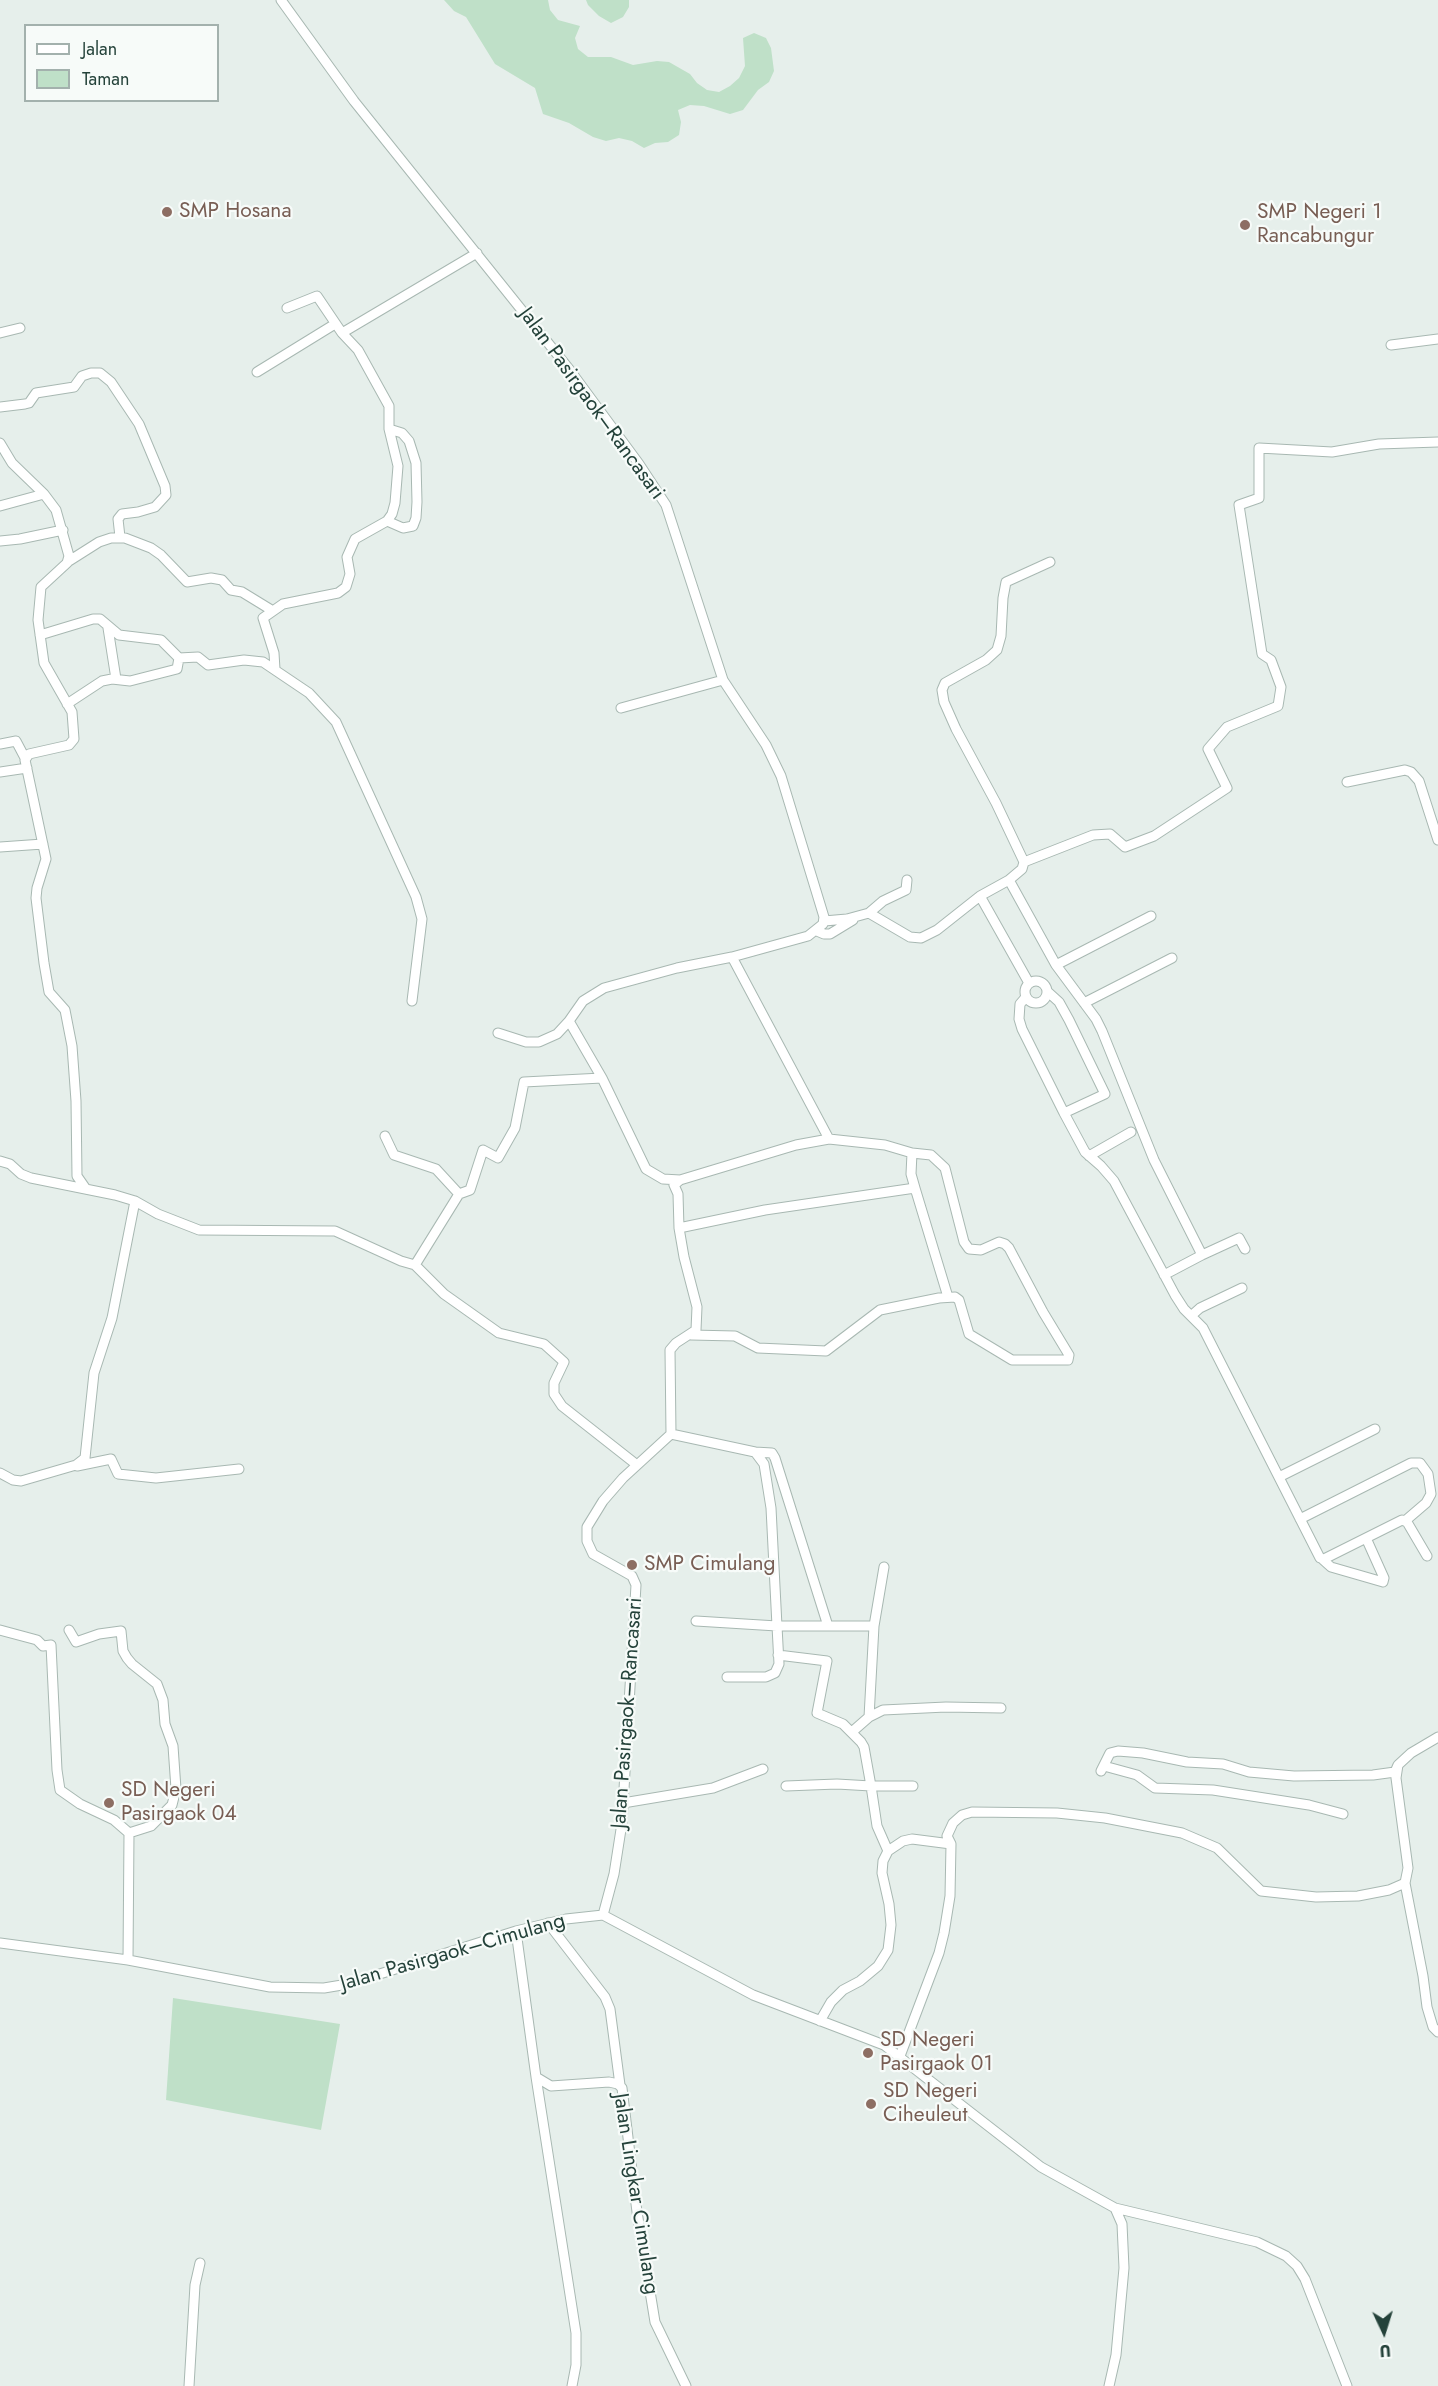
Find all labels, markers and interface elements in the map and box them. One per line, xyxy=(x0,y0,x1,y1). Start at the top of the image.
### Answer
legend xyxy=(24,24,219,102)
text: Jalan xyxy=(82,36,117,62)
text: Taman xyxy=(82,66,129,92)
place label: SMP Hosana xyxy=(179,199,291,225)
place label: SMP Negeri 1 Rancabungur xyxy=(1257,200,1382,250)
marker: SMP Hosana xyxy=(160,205,174,219)
marker: SMP Negeri 1 Rancabungur xyxy=(1238,218,1252,232)
street label: Jalan Pasirgaok–Rancasari xyxy=(513,303,669,505)
place label: SMP Cimulang xyxy=(644,1552,776,1578)
marker: SMP Cimulang xyxy=(625,1558,639,1572)
street label: Jalan Pasirgaok–Rancasari xyxy=(607,1597,649,1829)
place label: SD Negeri Pasirgaok 04 xyxy=(121,1778,237,1828)
marker: SD Negeri Pasirgaok 04 xyxy=(102,1796,116,1810)
street label: Jalan Pasirgaok–Cimulang xyxy=(338,1909,568,1997)
place label: SD Negeri Pasirgaok 01 xyxy=(880,2028,993,2078)
marker: SD Negeri Pasirgaok 01 xyxy=(861,2046,875,2060)
place label: SD Negeri Ciheuleut xyxy=(883,2079,978,2129)
street label: Jalan Lingkar Cimulang xyxy=(607,2092,663,2296)
marker: SD Negeri Ciheuleut xyxy=(864,2097,878,2111)
north arrow xyxy=(1354,2302,1414,2362)
text: U xyxy=(1379,2339,1392,2362)

